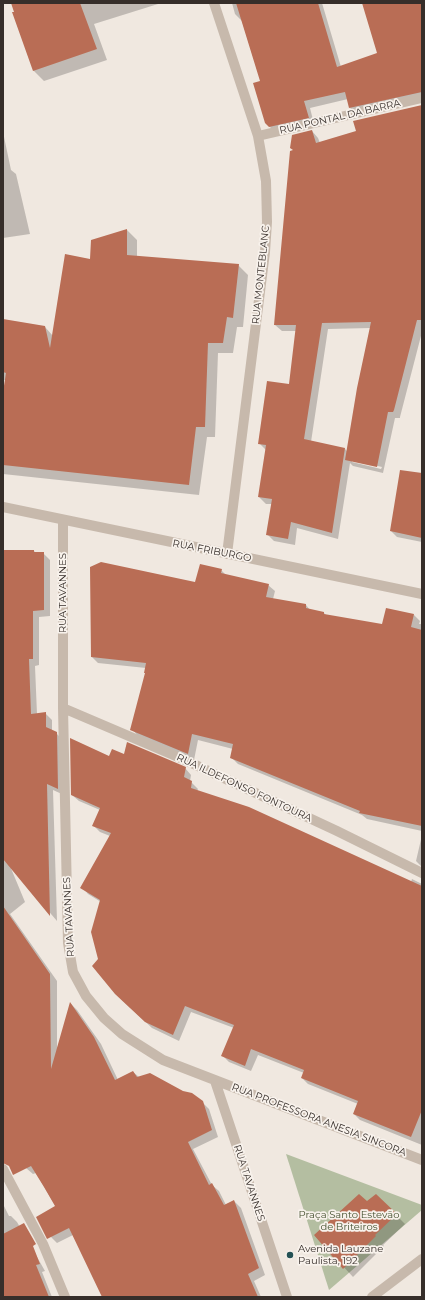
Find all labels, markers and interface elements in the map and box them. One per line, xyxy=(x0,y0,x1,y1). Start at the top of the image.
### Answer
street label: RUA PONTAL DA BARRA xyxy=(278,97,402,137)
street label: RUA MONTEBLANC xyxy=(250,225,272,325)
street label: RUA FRIBURGO xyxy=(172,537,252,565)
street label: RUA TAVANNES xyxy=(57,553,69,633)
street label: RUA ILDEFONSO FONTOURA xyxy=(175,751,313,825)
street label: RUA TAVANNES xyxy=(61,877,77,957)
street label: RUA PROFESSORA ANESIA SINCORA xyxy=(230,1081,408,1159)
street label: RUA TAVANNES xyxy=(231,1143,267,1223)
park label: Praça Santo Estevão de Briteiros xyxy=(299,1209,399,1232)
place label: Avenida Lauzane Paulista, 192 xyxy=(298,1243,383,1266)
marker: Avenida Lauzane Paulista, 192 xyxy=(285,1250,295,1260)

